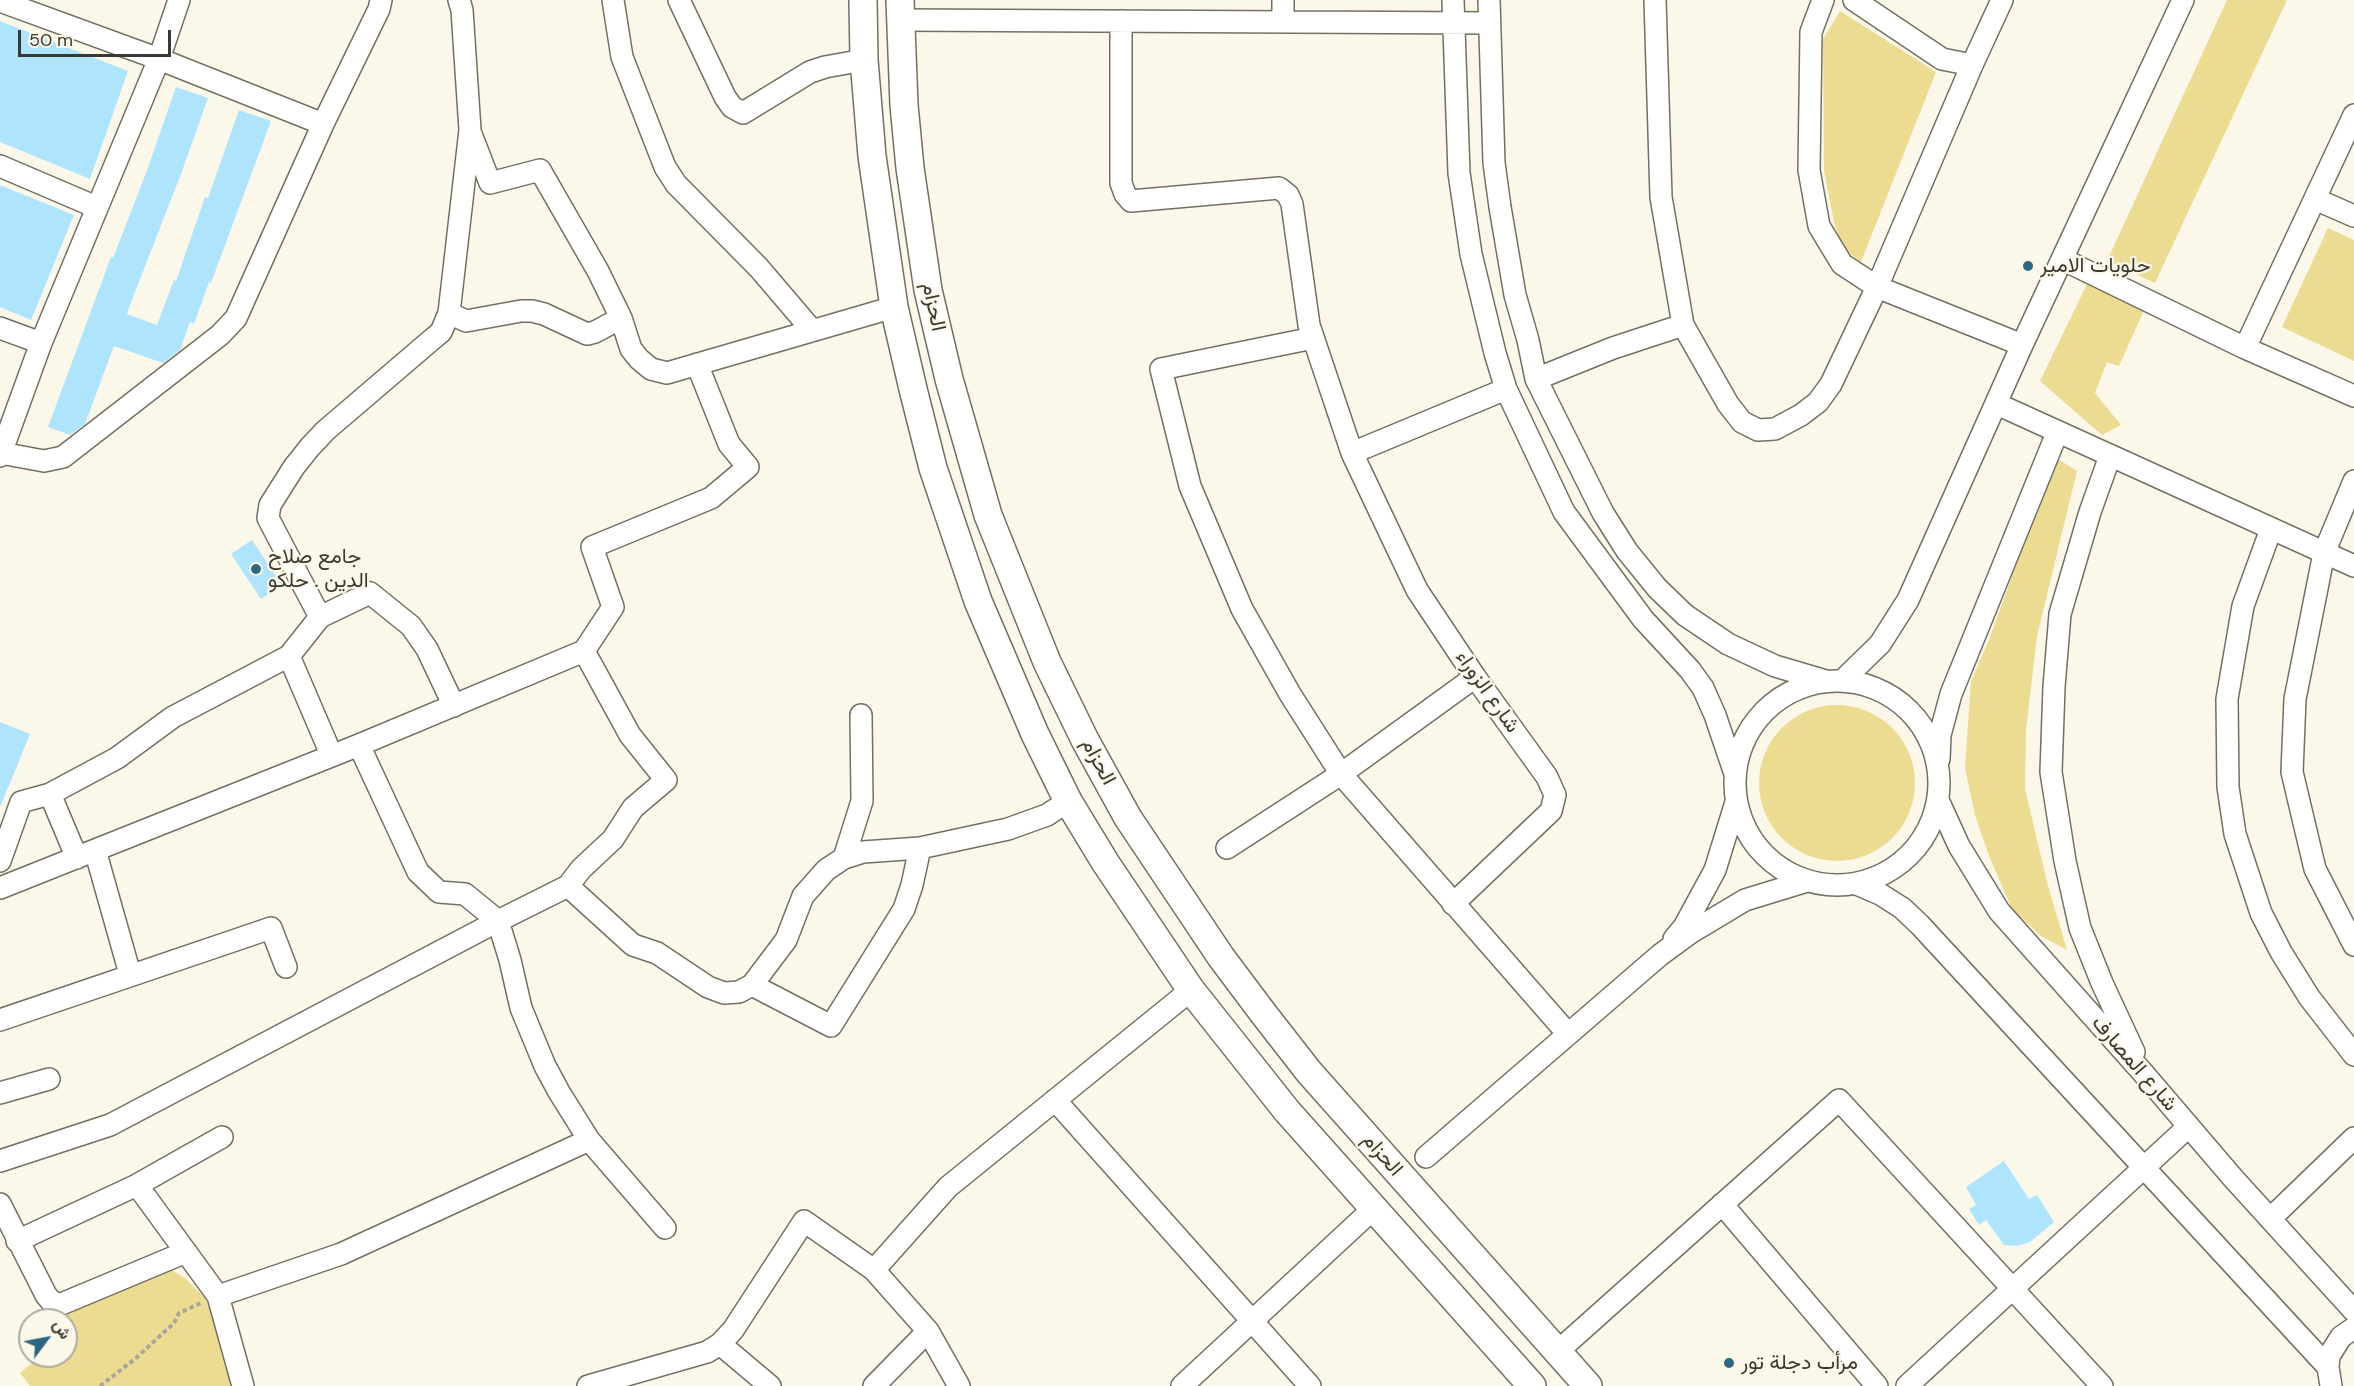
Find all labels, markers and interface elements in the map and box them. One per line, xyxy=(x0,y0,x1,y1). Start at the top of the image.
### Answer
scale bar xyxy=(21,18,174,56)
text: 50 m xyxy=(29,28,73,52)
place label: حلويات الامير xyxy=(2040,253,2151,279)
marker: حلويات الامير xyxy=(2021,259,2035,273)
street label: الحزام xyxy=(916,280,950,334)
place label: جامع صلاح الدين . حلكو xyxy=(268,544,369,594)
marker: جامع صلاح الدين . حلكو xyxy=(249,562,263,576)
street label: شارع الزوراء xyxy=(1449,646,1525,738)
street label: الحزام xyxy=(1075,734,1121,790)
street label: شارع المصارف xyxy=(2086,1011,2182,1117)
street label: الحزام xyxy=(1356,1128,1408,1182)
north arrow xyxy=(18,1308,78,1368)
text: ش xyxy=(48,1316,76,1343)
place label: مرأب دجلة تور xyxy=(1741,1350,1858,1376)
marker: مرأب دجلة تور xyxy=(1722,1356,1736,1370)

